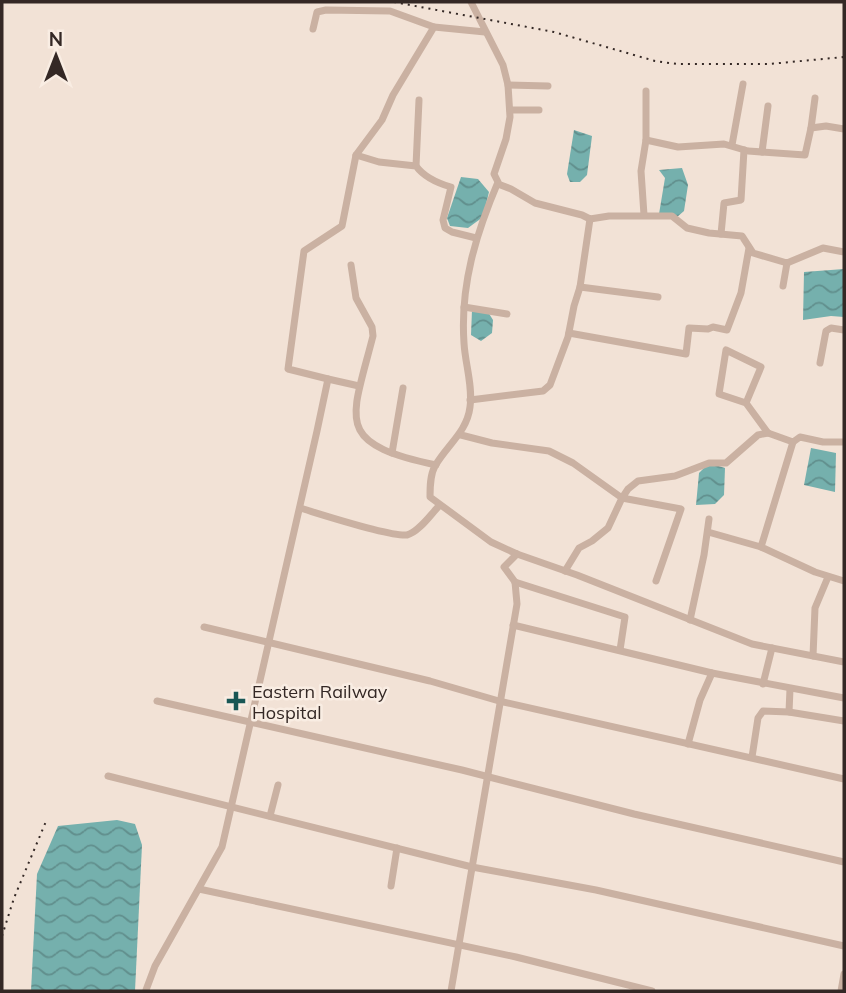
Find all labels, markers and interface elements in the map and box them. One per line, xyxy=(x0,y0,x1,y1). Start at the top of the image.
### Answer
north arrow xyxy=(21,21,91,91)
text: N xyxy=(49,27,63,51)
place label: Eastern Railway Hospital xyxy=(252,680,388,724)
marker: Eastern Railway Hospital xyxy=(226,691,246,711)

